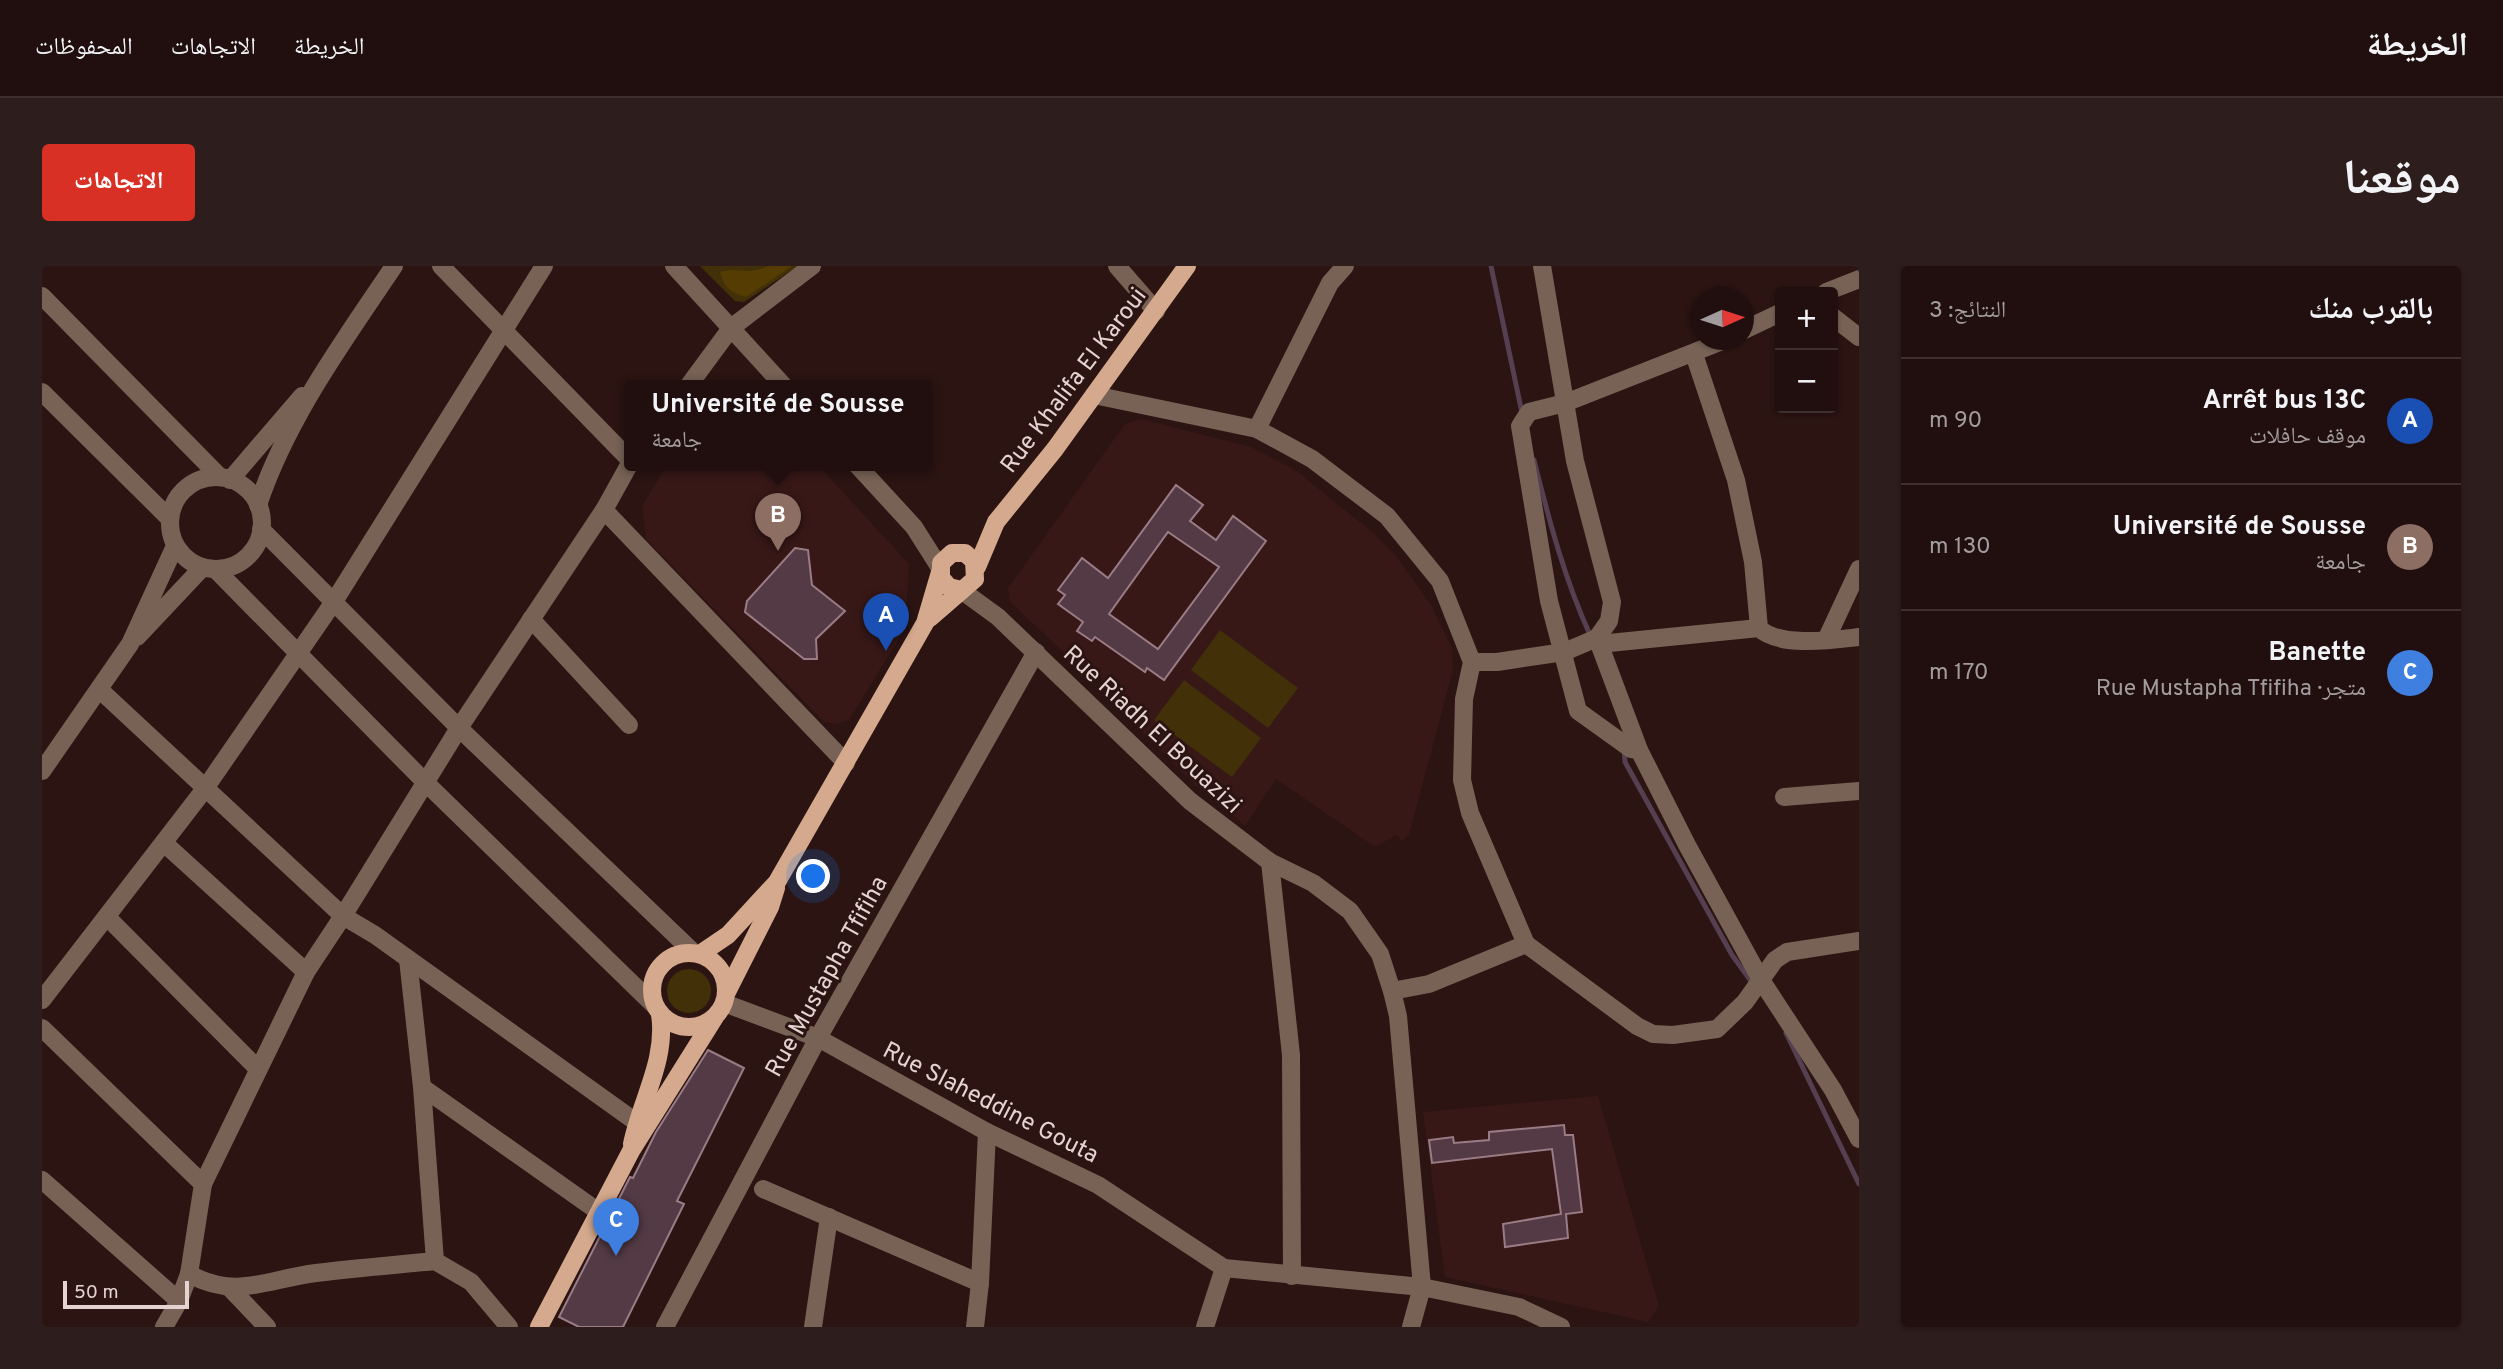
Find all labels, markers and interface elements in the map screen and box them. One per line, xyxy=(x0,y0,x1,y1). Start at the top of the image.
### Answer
text: الخريطة xyxy=(2367,26,2468,68)
text: المحفوظات xyxy=(35,33,133,63)
text: الاتجاهات xyxy=(171,33,256,63)
text: الخريطة xyxy=(294,33,365,63)
button: الاتجاهات xyxy=(42,144,195,221)
text: موقعنا xyxy=(2343,150,2461,212)
street label: Rue Khalifa El Karoui xyxy=(995,282,1154,480)
north arrow xyxy=(1691,287,1754,350)
map controls xyxy=(1775,287,1838,413)
button: + xyxy=(1775,287,1838,350)
text: بالقرب منك xyxy=(2308,292,2433,329)
text: النتائج: 3 xyxy=(1929,297,2006,326)
button: − xyxy=(1775,350,1838,413)
popup xyxy=(624,380,932,471)
text: Arrêt bus 13C xyxy=(2203,385,2366,418)
text: Université de Sousse xyxy=(651,389,905,422)
text: 90 m xyxy=(1929,407,1982,436)
text: A xyxy=(2402,407,2418,436)
text: موقف حافلات xyxy=(2249,423,2366,452)
text: جامعة xyxy=(651,427,702,456)
pin: B xyxy=(755,493,801,551)
text: Université de Sousse xyxy=(2113,511,2366,544)
text: 130 m xyxy=(1929,533,1991,562)
text: B xyxy=(2402,533,2418,562)
text: جامعة xyxy=(2315,549,2366,578)
pin: A xyxy=(863,593,909,651)
text: Banette xyxy=(2268,637,2366,670)
street label: Rue Riadh El Bouazizi xyxy=(1056,640,1247,821)
text: 170 m xyxy=(1929,659,1988,688)
text: C xyxy=(2403,659,2417,688)
text: متجر · Rue Mustapha Tfifiha xyxy=(2096,675,2366,704)
your location xyxy=(796,859,830,893)
street label: Rue Mustapha Tfifiha xyxy=(760,871,895,1083)
street label: Rue Slaheddine Gouta xyxy=(877,1036,1103,1171)
pin: C xyxy=(593,1198,639,1256)
scale bar xyxy=(63,1278,189,1310)
text: 50 m xyxy=(74,1281,119,1305)

